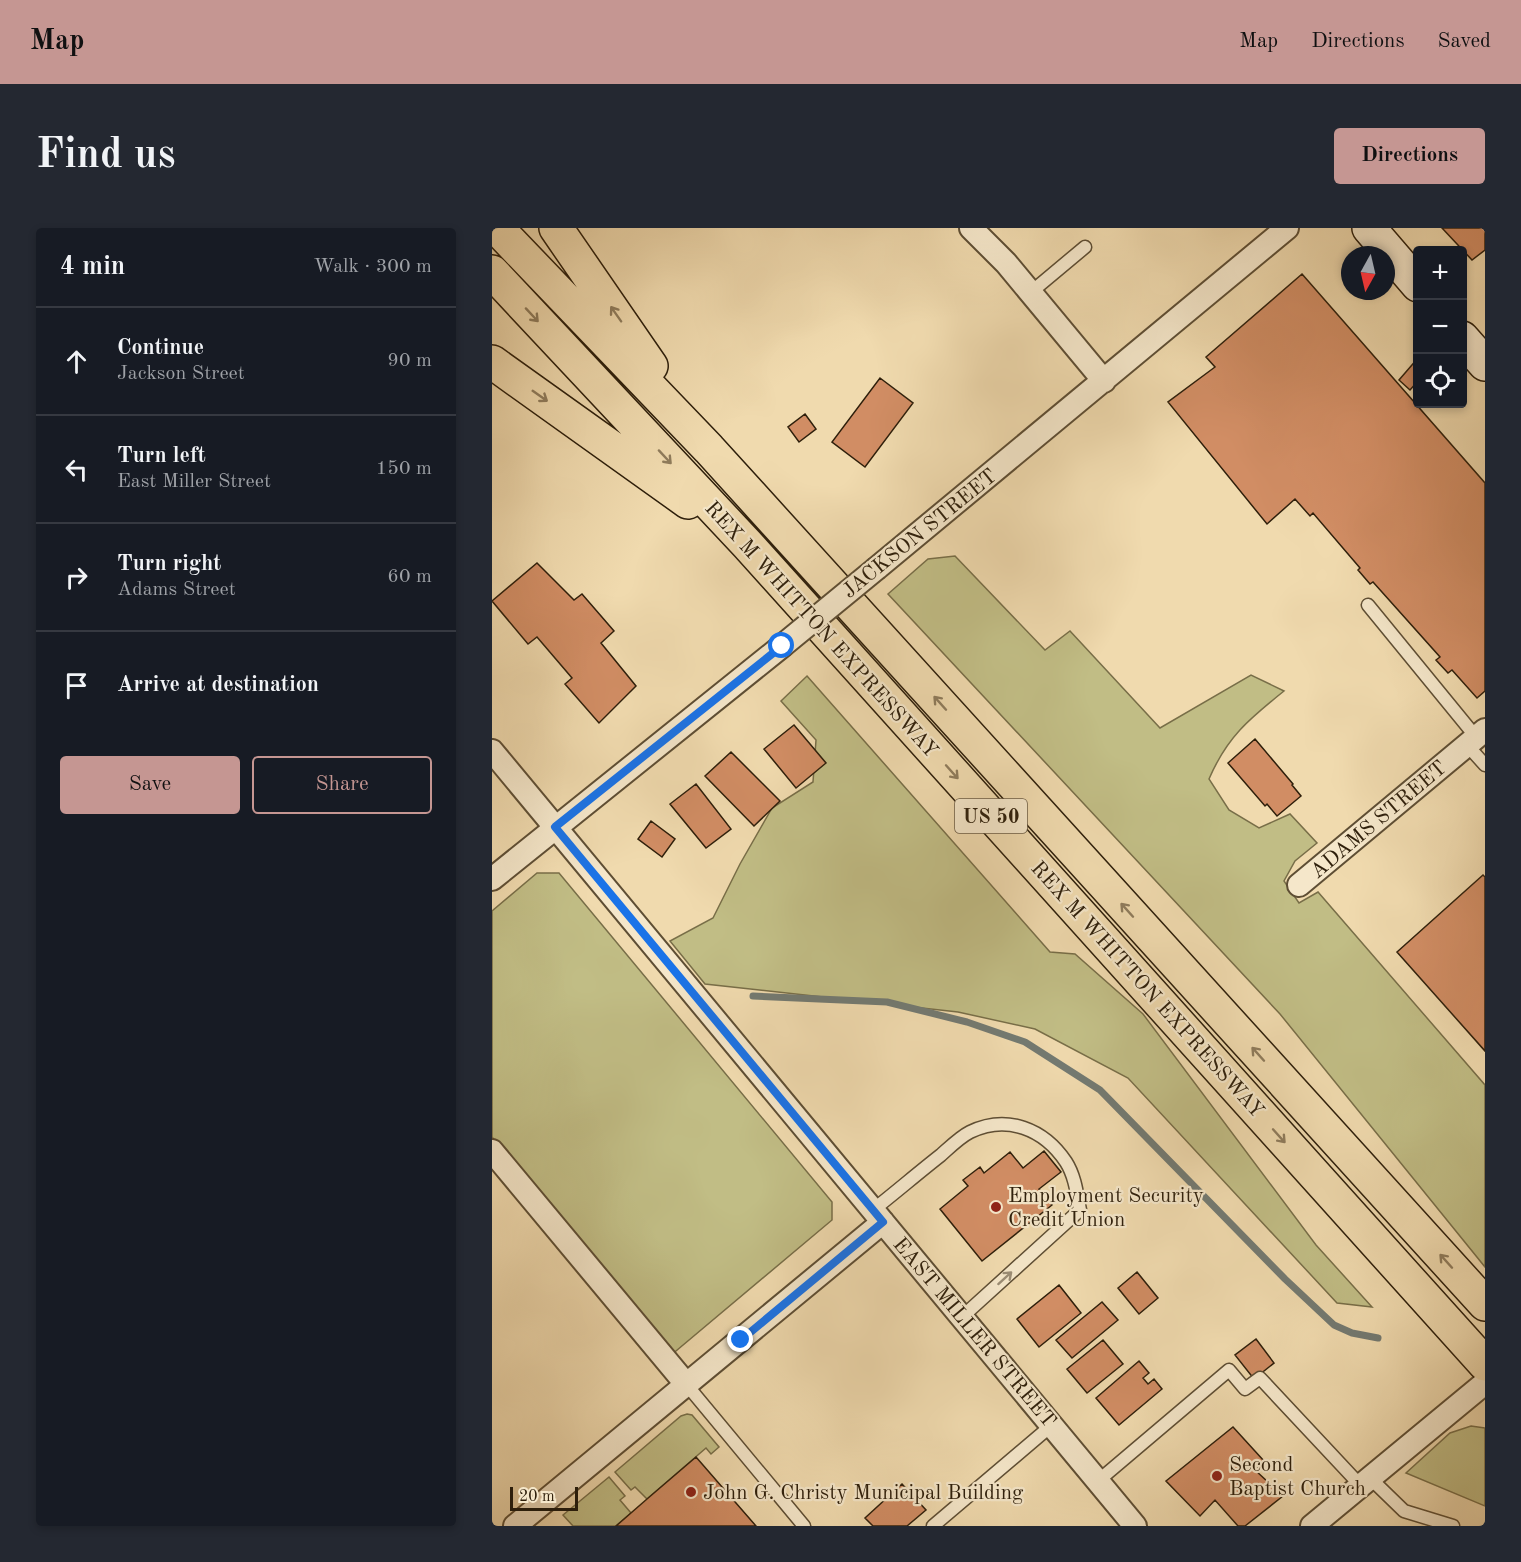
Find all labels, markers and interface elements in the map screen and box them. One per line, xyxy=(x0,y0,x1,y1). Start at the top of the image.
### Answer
text: Map xyxy=(30,28,84,56)
text: Map xyxy=(1239,31,1278,52)
text: Directions xyxy=(1311,31,1405,52)
text: Saved xyxy=(1438,31,1491,52)
button: Directions xyxy=(1334,128,1485,184)
text: Find us xyxy=(36,135,175,177)
north arrow xyxy=(1341,246,1395,300)
map controls xyxy=(1413,246,1467,408)
button: + xyxy=(1413,246,1467,300)
text: 4 min xyxy=(60,254,125,280)
text: Walk · 300 m xyxy=(313,257,432,277)
button: − xyxy=(1413,300,1467,354)
one-way arrow xyxy=(525,307,539,322)
one-way arrow xyxy=(610,307,622,323)
text: Continue xyxy=(117,337,204,359)
icon: ahead xyxy=(60,345,93,378)
text: 90 m xyxy=(387,351,432,371)
button: locate xyxy=(1413,354,1467,408)
text: Jackson Street xyxy=(117,364,245,384)
one-way arrow xyxy=(531,390,547,403)
text: Turn left xyxy=(117,445,206,467)
one-way arrow xyxy=(658,450,673,465)
icon: left xyxy=(60,453,93,486)
text: 150 m xyxy=(376,459,432,479)
street label: JACKSON STREET xyxy=(839,466,1001,603)
text: East Miller Street xyxy=(117,472,271,492)
street label: REX M WHITTON EXPRESSWAY xyxy=(700,498,941,762)
text: Turn right xyxy=(117,553,221,575)
icon: right xyxy=(60,561,93,594)
text: 60 m xyxy=(387,567,432,587)
text: Adams Street xyxy=(117,580,236,600)
route start xyxy=(768,632,794,658)
icon: arrive xyxy=(60,669,93,702)
text: Arrive at destination xyxy=(117,674,319,696)
one-way arrow xyxy=(933,696,947,711)
button: Save xyxy=(60,756,240,814)
button: Share xyxy=(252,756,432,814)
street label: ADAMS STREET xyxy=(1307,757,1451,883)
one-way arrow xyxy=(945,764,959,779)
road number: US 50 xyxy=(955,799,1027,833)
street label: REX M WHITTON EXPRESSWAY xyxy=(1026,858,1267,1122)
one-way arrow xyxy=(1120,903,1134,918)
one-way arrow xyxy=(1251,1047,1265,1062)
one-way arrow xyxy=(1272,1128,1286,1143)
place label: Employment Security Credit Union xyxy=(1008,1186,1204,1231)
marker: Employment Security Credit Union xyxy=(989,1200,1003,1214)
street label: EAST MILLER STREET xyxy=(888,1234,1059,1432)
one-way arrow xyxy=(1439,1254,1453,1269)
one-way arrow xyxy=(997,1271,1012,1285)
route end xyxy=(727,1326,753,1352)
place label: Second Baptist Church xyxy=(1229,1455,1366,1500)
marker: Second Baptist Church xyxy=(1210,1469,1224,1483)
place label: John G. Christy Municipal Building xyxy=(703,1483,1024,1504)
scale bar xyxy=(510,1484,578,1512)
marker: John G. Christy Municipal Building xyxy=(684,1485,698,1499)
text: 20 m xyxy=(519,1489,555,1505)

